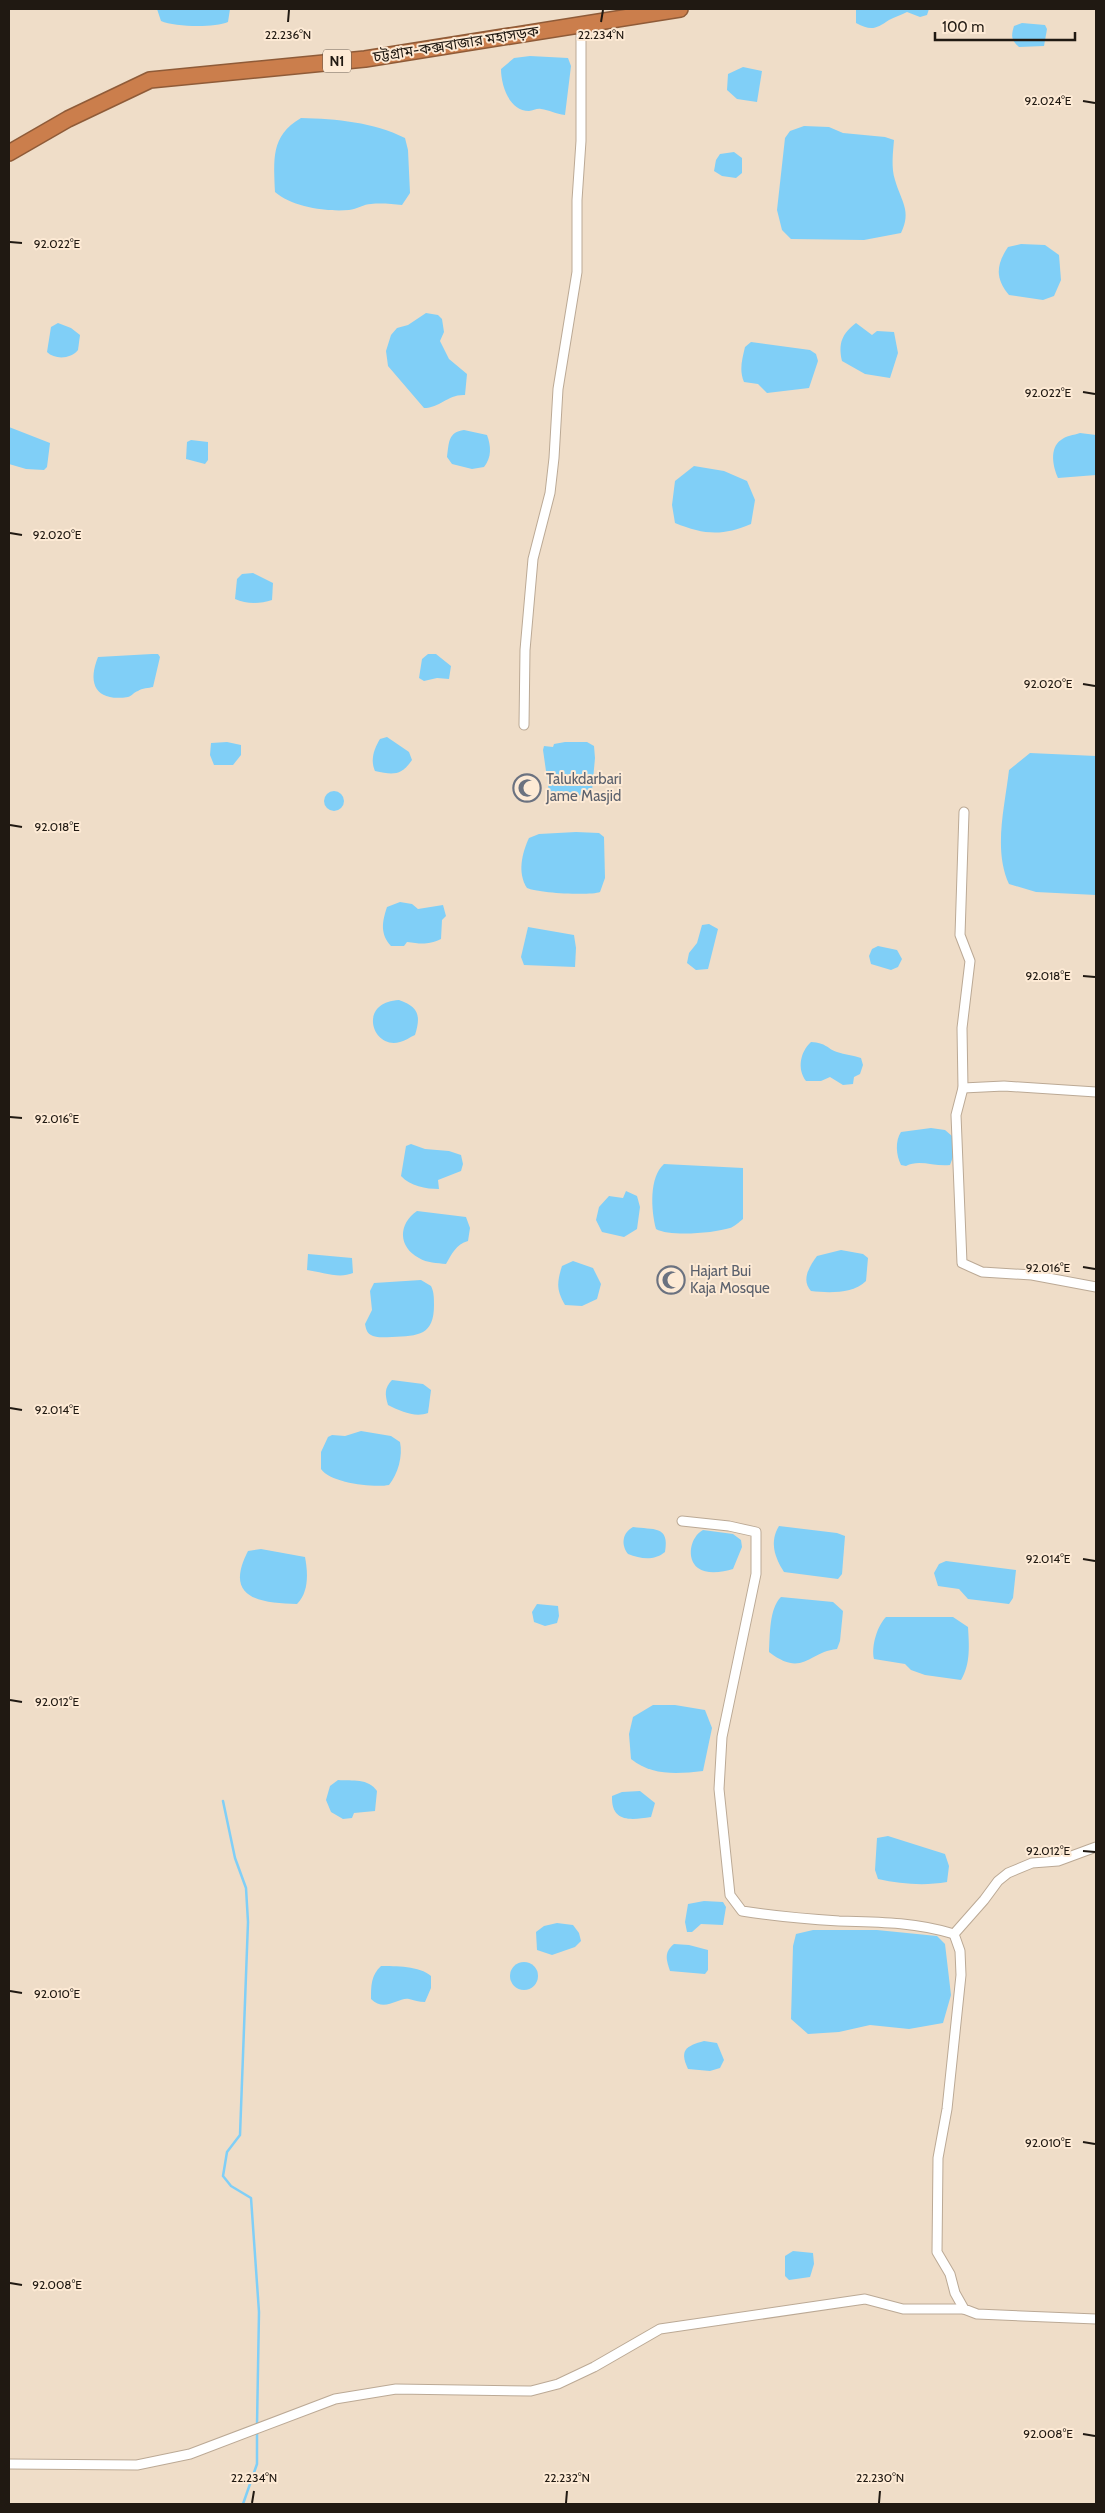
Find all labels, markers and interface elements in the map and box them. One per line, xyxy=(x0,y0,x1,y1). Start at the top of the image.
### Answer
scale bar xyxy=(935,10,1075,42)
text: 100 m xyxy=(942,18,984,36)
street label: চট্টগ্রাম-কক্সবাজার মহাসড়ক xyxy=(371,22,541,66)
text: 22.236°N xyxy=(265,27,311,42)
text: 22.234°N xyxy=(578,27,624,42)
road number: N1 xyxy=(323,49,351,72)
text: 92.024°E xyxy=(1024,93,1072,108)
text: 92.022°E xyxy=(34,236,81,251)
text: 92.022°E xyxy=(1025,385,1072,400)
text: 92.020°E xyxy=(33,527,82,542)
text: 92.020°E xyxy=(1024,676,1073,691)
place label: Talukdarbari Jame Masjid xyxy=(545,770,622,805)
mosque icon: Talukdarbari Jame Masjid xyxy=(512,773,542,803)
text: 92.018°E xyxy=(34,819,80,834)
text: 92.018°E xyxy=(1025,968,1071,983)
text: 92.016°E xyxy=(35,1111,80,1126)
text: 92.016°E xyxy=(1026,1260,1071,1275)
place label: Hajart Bui Kaja Mosque xyxy=(690,1262,770,1297)
mosque icon: Hajart Bui Kaja Mosque xyxy=(656,1265,686,1295)
text: 92.014°E xyxy=(35,1402,80,1417)
text: 92.014°E xyxy=(1026,1551,1071,1566)
text: 92.012°E xyxy=(35,1694,79,1709)
text: 92.012°E xyxy=(1026,1843,1070,1858)
text: 92.010°E xyxy=(34,1986,80,2001)
text: 92.010°E xyxy=(1025,2135,1071,2150)
text: 92.008°E xyxy=(32,2277,82,2292)
text: 92.008°E xyxy=(1023,2426,1073,2441)
text: 22.234°N xyxy=(231,2470,277,2485)
text: 22.232°N xyxy=(544,2470,590,2485)
text: 22.230°N xyxy=(856,2470,904,2485)

